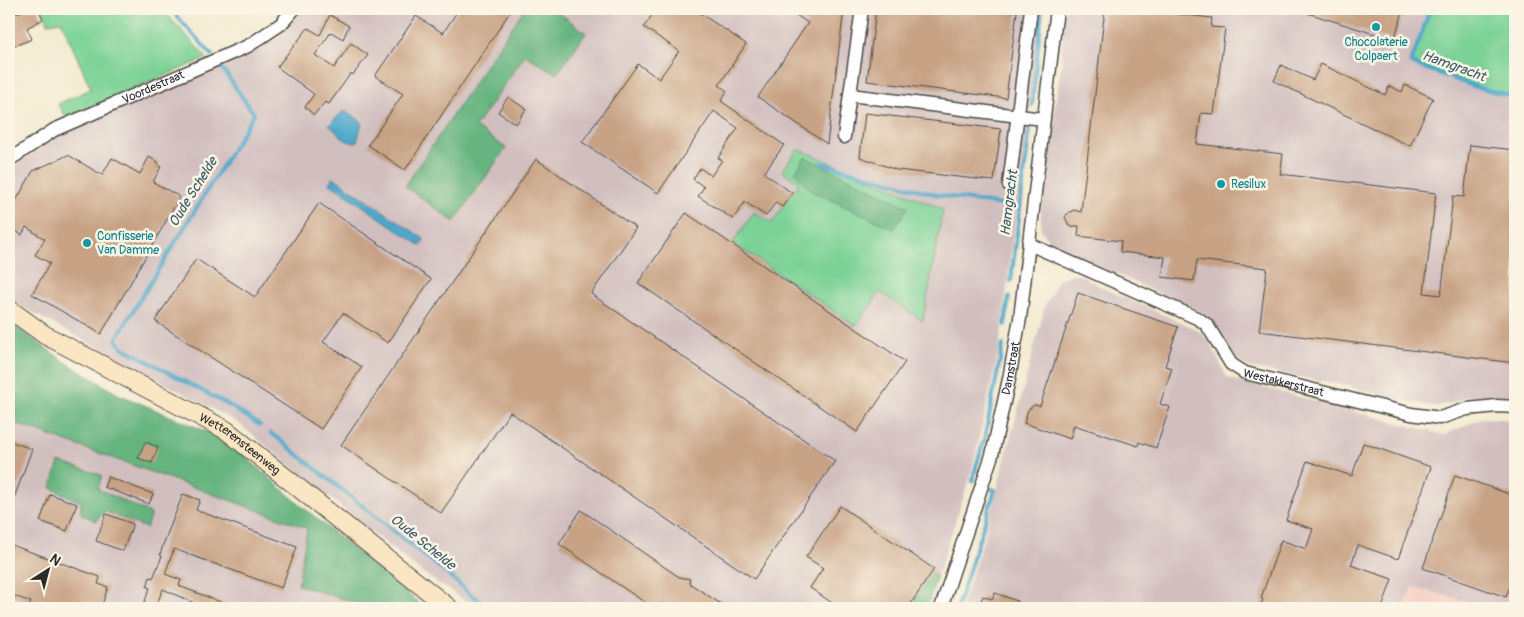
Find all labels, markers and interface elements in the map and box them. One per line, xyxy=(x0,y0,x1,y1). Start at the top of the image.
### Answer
marker: Chocolaterie Colpaert xyxy=(1370,21,1382,33)
place label: Chocolaterie Colpaert xyxy=(1344,35,1408,64)
water label: Hamgracht xyxy=(1420,47,1489,86)
street label: Voordestraat xyxy=(120,67,187,107)
water label: Oude Schelde xyxy=(165,152,222,230)
water label: Hamgracht xyxy=(997,168,1022,237)
place label: Resilux xyxy=(1231,177,1266,192)
marker: Resilux xyxy=(1215,178,1227,190)
place label: Confisserie Van Damme xyxy=(97,229,159,258)
marker: Confisserie Van Damme xyxy=(81,237,93,249)
street label: Damstraat xyxy=(998,340,1023,396)
street label: Westakkerstraat xyxy=(1242,365,1326,400)
street label: Wetterensteenweg xyxy=(197,410,283,478)
water label: Oude Schelde xyxy=(387,511,461,575)
north arrow xyxy=(22,544,72,594)
text: N xyxy=(47,550,64,570)

